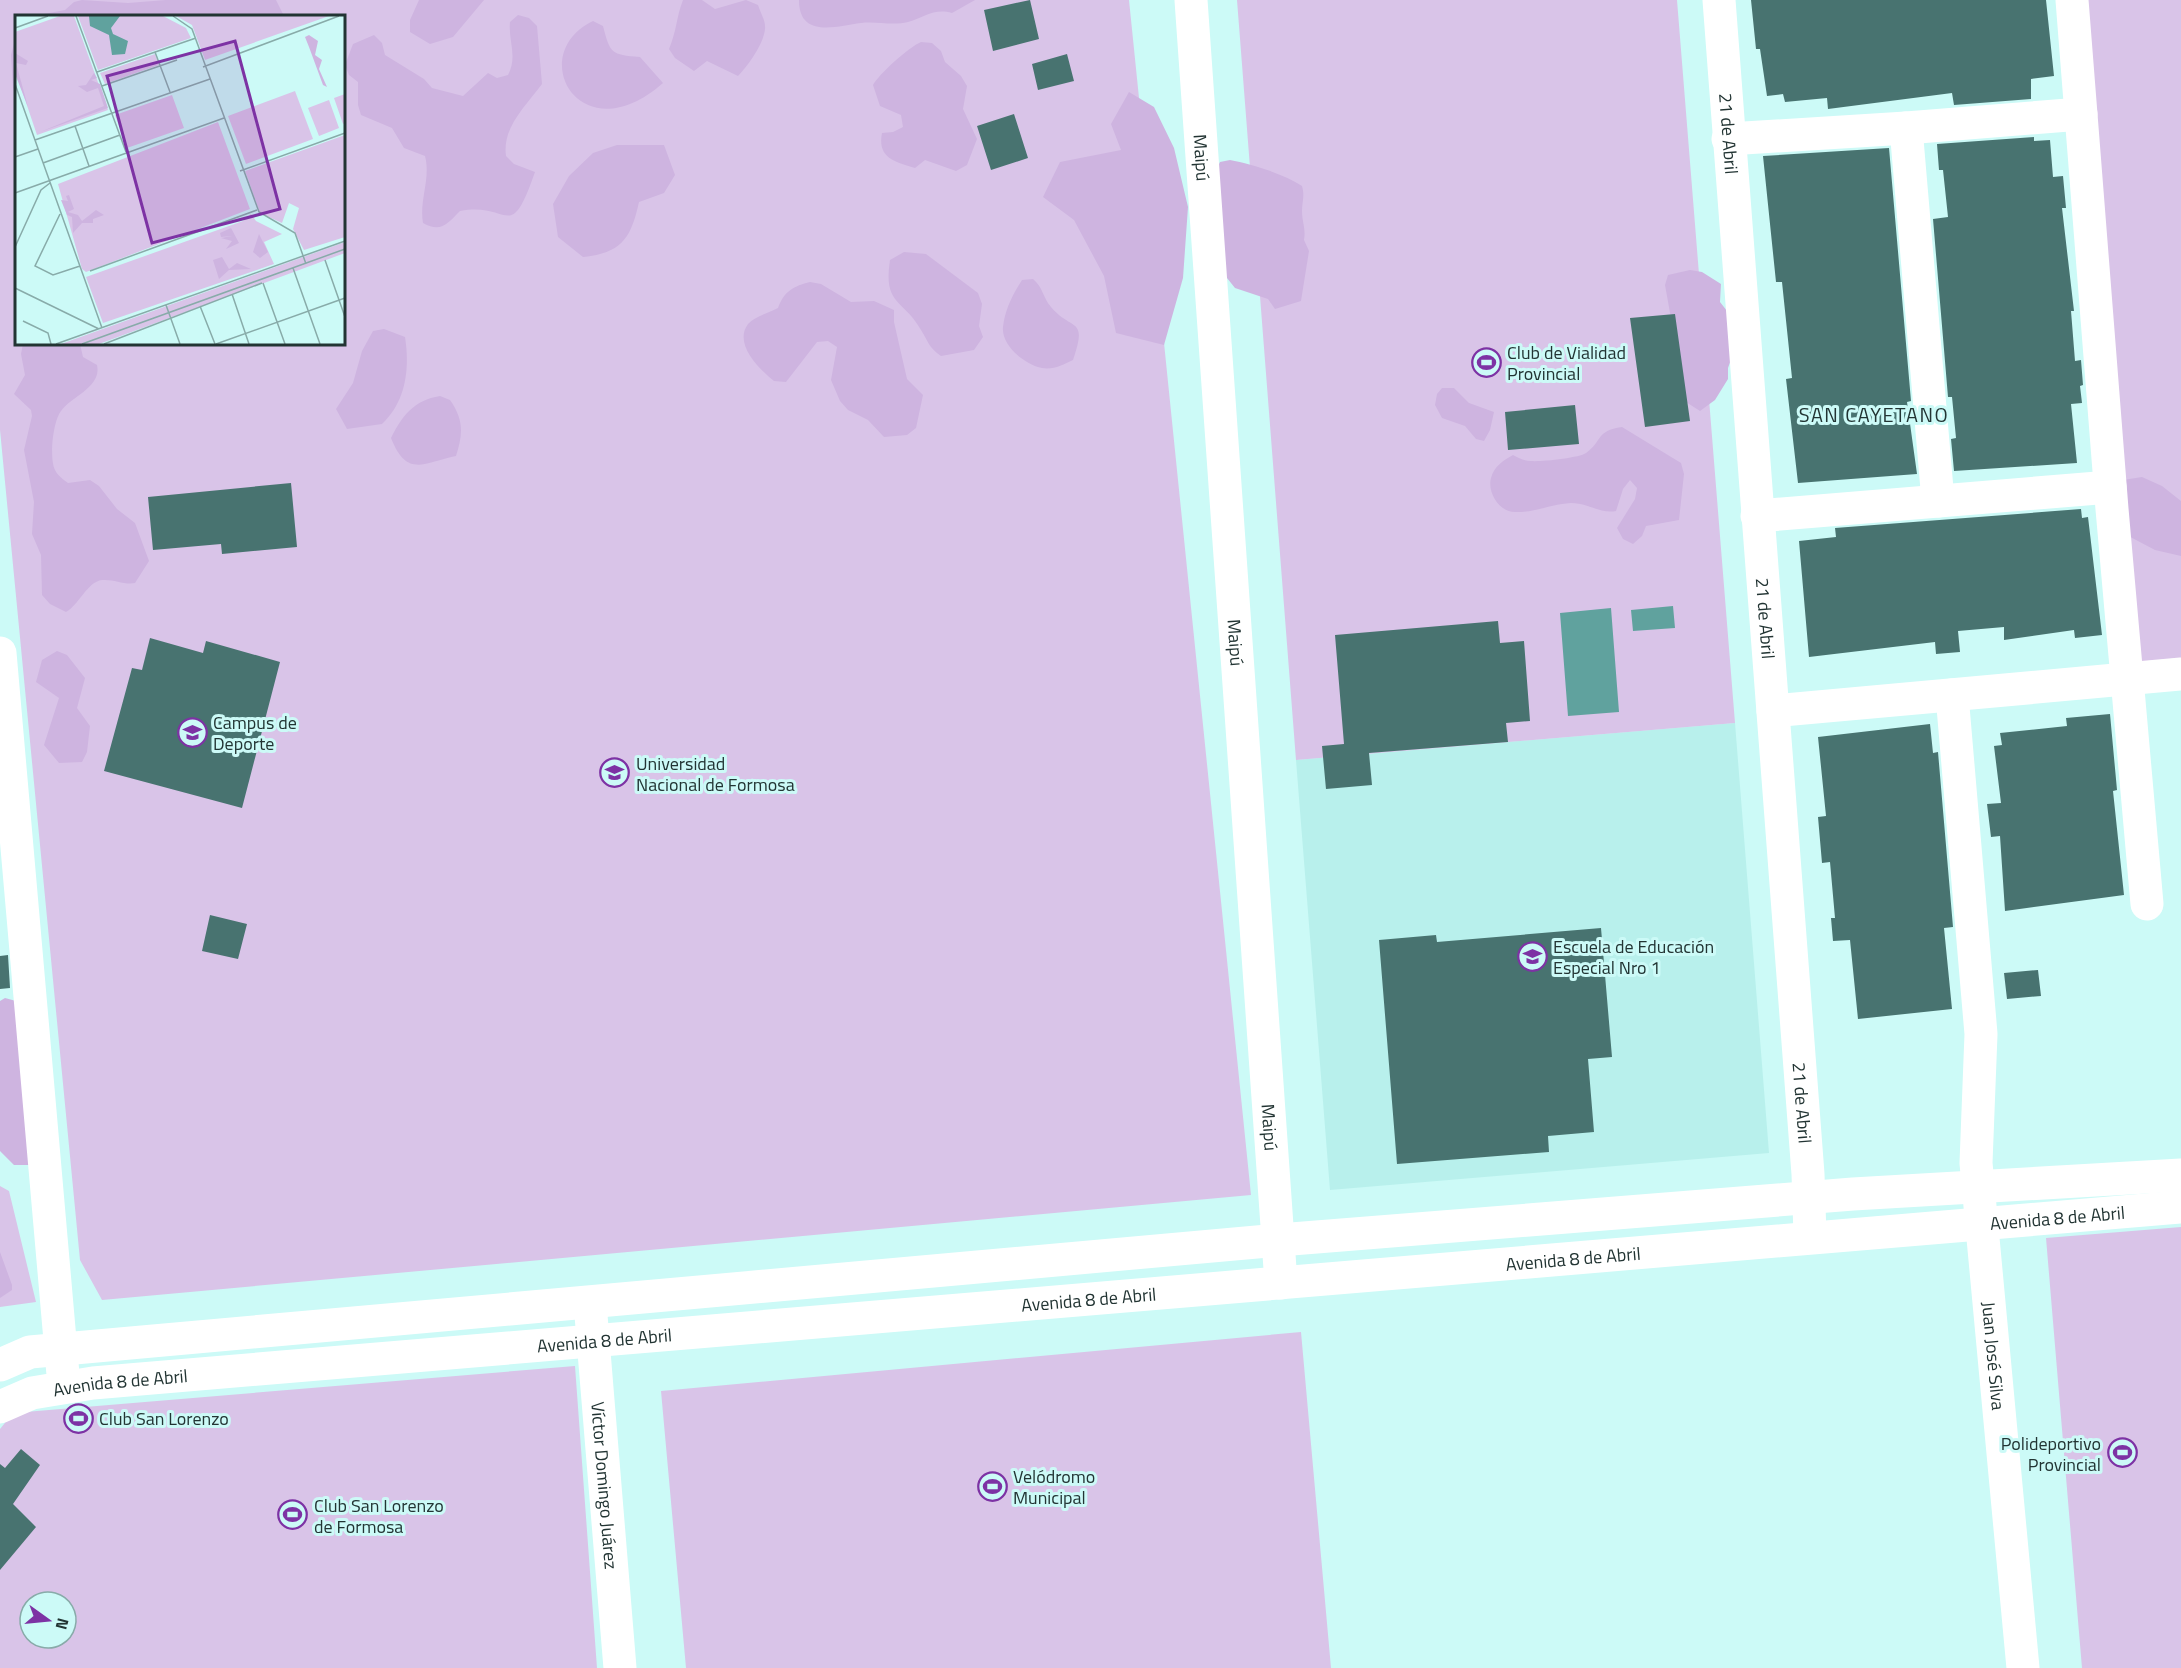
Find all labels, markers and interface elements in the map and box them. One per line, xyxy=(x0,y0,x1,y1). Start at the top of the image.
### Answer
inset map xyxy=(15,15,345,345)
street label: 21 de Abril xyxy=(1713,92,1746,175)
street label: Maipú xyxy=(1187,133,1217,182)
place label: Club de Vialidad Provincial xyxy=(1507,339,1626,387)
sports icon: Club de Vialidad Provincial xyxy=(1470,346,1502,378)
district label: SAN CAYETANO xyxy=(1799,399,1949,430)
street label: 21 de Abril xyxy=(1749,577,1782,660)
street label: Maipú xyxy=(1221,618,1251,667)
place label: Campus de Deporte xyxy=(213,709,297,757)
school or university icon: Campus de Deporte xyxy=(176,716,208,748)
place label: Universidad Nacional de Formosa xyxy=(636,750,795,798)
school or university icon: Universidad Nacional de Formosa xyxy=(599,757,631,789)
place label: Escuela de Educación Especial Nro 1 xyxy=(1553,933,1714,981)
school or university icon: Escuela de Educación Especial Nro 1 xyxy=(1516,940,1548,972)
street label: 21 de Abril xyxy=(1786,1061,1819,1144)
street label: Maipú xyxy=(1255,1103,1285,1152)
street label: Avenida 8 de Abril xyxy=(1989,1198,2126,1237)
street label: Avenida 8 de Abril xyxy=(1504,1239,1642,1277)
street label: Avenida 8 de Abril xyxy=(1020,1280,1157,1318)
street label: Juan José Silva xyxy=(1975,1300,2012,1411)
street label: Avenida 8 de Abril xyxy=(536,1321,673,1359)
street label: Avenida 8 de Abril xyxy=(51,1362,189,1403)
street label: Víctor Domingo Juárez xyxy=(585,1401,625,1570)
sports icon: Club San Lorenzo xyxy=(62,1402,94,1434)
place label: Club San Lorenzo xyxy=(99,1405,229,1432)
place label: Polideportivo Provincial xyxy=(2001,1430,2101,1478)
sports icon: Polideportivo Provincial xyxy=(2106,1437,2138,1469)
place label: Velódromo Municipal xyxy=(1013,1463,1095,1511)
sports icon: Velódromo Municipal xyxy=(976,1470,1008,1502)
place label: Club San Lorenzo de Formosa xyxy=(314,1492,444,1540)
sports icon: Club San Lorenzo de Formosa xyxy=(277,1499,309,1531)
north arrow xyxy=(18,1590,78,1650)
text: N xyxy=(49,1615,76,1632)

